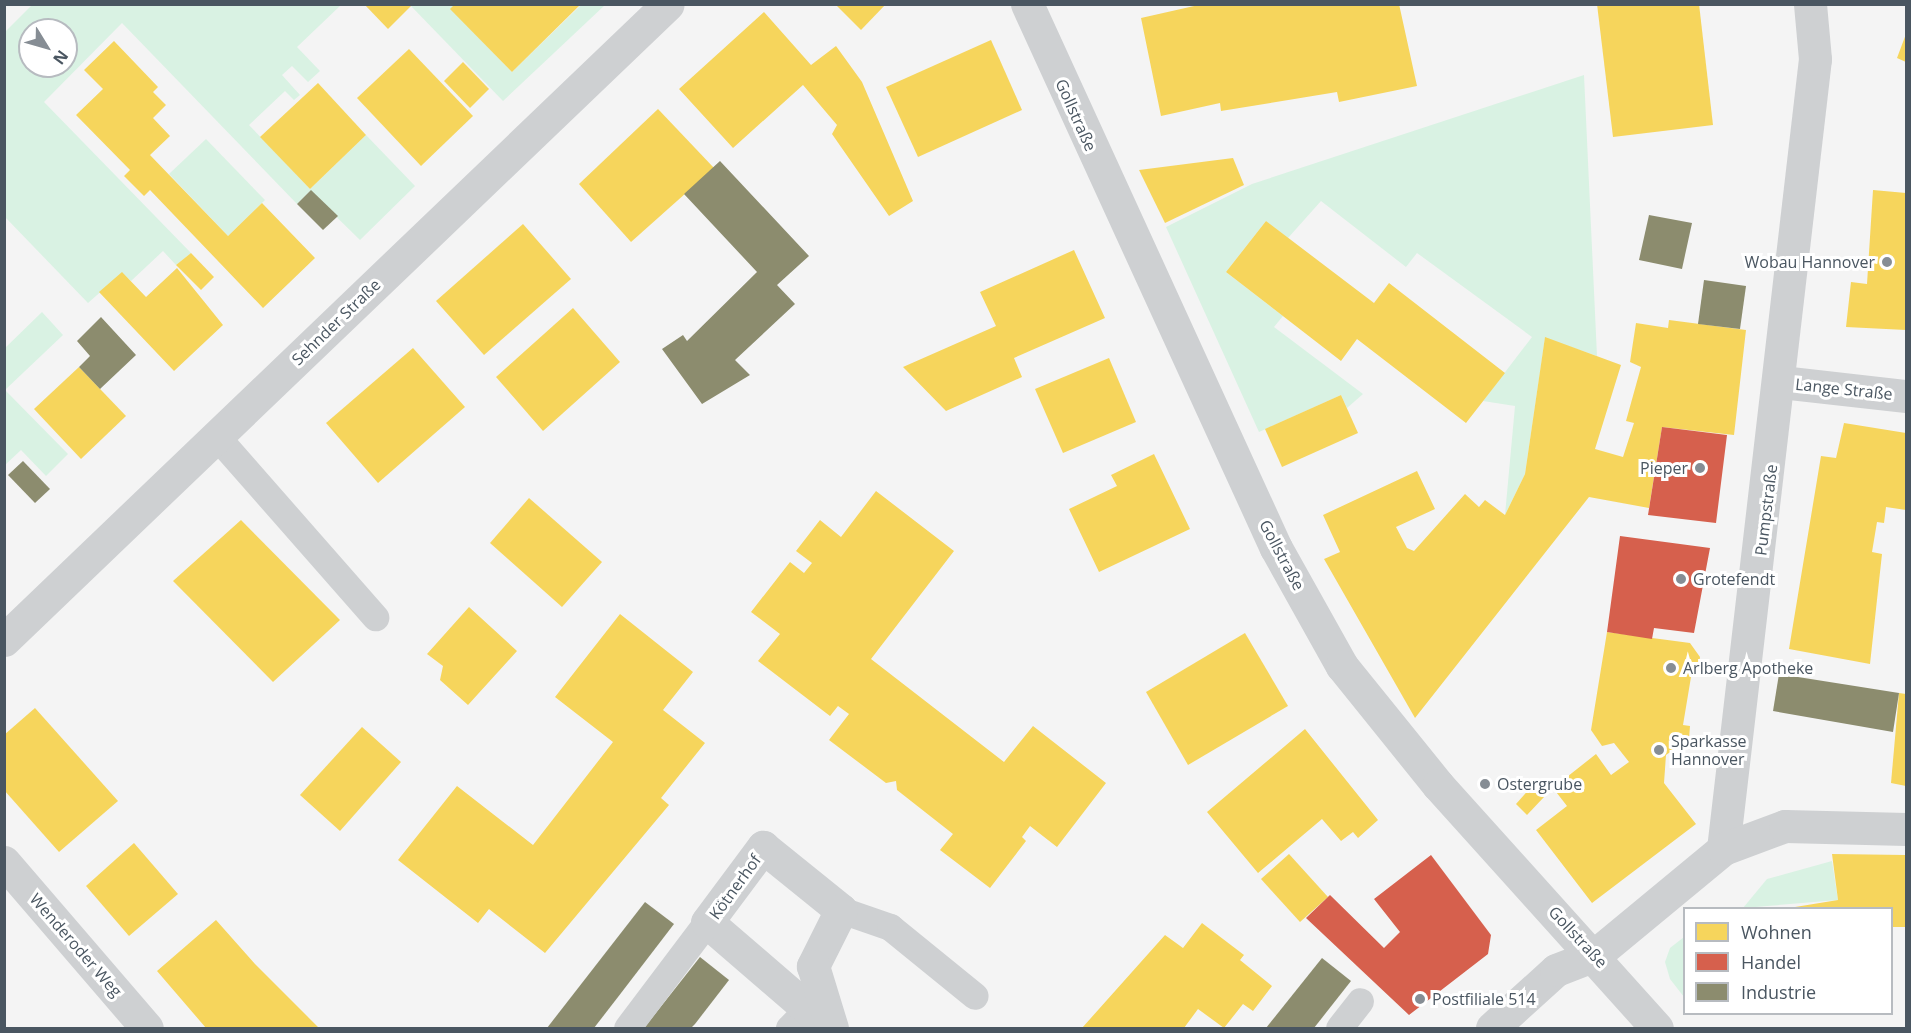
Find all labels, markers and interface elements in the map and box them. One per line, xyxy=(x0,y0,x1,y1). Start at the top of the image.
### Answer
north arrow xyxy=(18,18,78,78)
text: N xyxy=(48,46,73,69)
street label: Gollstraße xyxy=(1052,76,1100,154)
place label: Wobau Hannover xyxy=(1744,252,1875,272)
marker: Wobau Hannover xyxy=(1880,255,1894,269)
street label: Sehnder Straße xyxy=(288,275,384,369)
street label: Lange Straße xyxy=(1794,374,1894,404)
place label: Pieper xyxy=(1640,458,1688,478)
marker: Pieper xyxy=(1693,461,1707,475)
street label: Pumpstraße xyxy=(1751,463,1781,557)
street label: Gollstraße xyxy=(1255,516,1309,594)
place label: Grotefendt xyxy=(1693,569,1775,589)
marker: Grotefendt xyxy=(1674,572,1688,586)
place label: Arlberg Apotheke xyxy=(1683,658,1813,678)
marker: Arlberg Apotheke xyxy=(1664,661,1678,675)
place label: Sparkasse Hannover xyxy=(1671,731,1747,769)
marker: Sparkasse Hannover xyxy=(1652,743,1666,757)
place label: Ostergrube xyxy=(1497,774,1582,794)
marker: Ostergrube xyxy=(1478,777,1492,791)
street label: Kötnerhof xyxy=(705,851,765,923)
street label: Wenderoder Weg xyxy=(26,889,126,1001)
street label: Gollstraße xyxy=(1545,902,1611,972)
legend xyxy=(1683,907,1893,1015)
text: Wohnen xyxy=(1741,920,1812,944)
text: Handel xyxy=(1741,950,1801,974)
text: Industrie xyxy=(1741,980,1816,1004)
place label: Postfiliale 514 xyxy=(1432,989,1536,1009)
marker: Postfiliale 514 xyxy=(1413,992,1427,1006)

